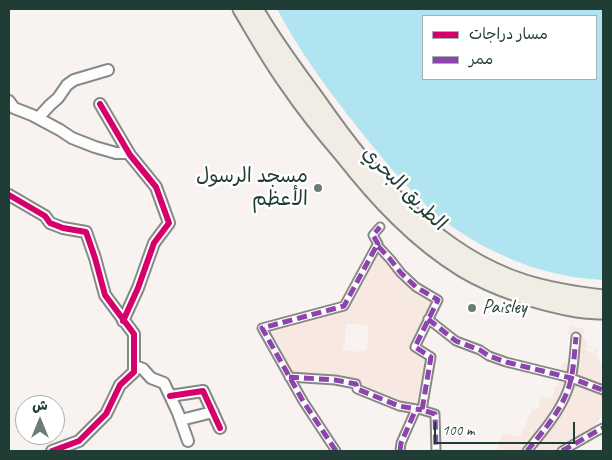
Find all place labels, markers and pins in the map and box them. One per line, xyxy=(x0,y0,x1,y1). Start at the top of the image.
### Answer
place label: مسجد الرسول الأعظم xyxy=(196,165,308,212)
marker: مسجد الرسول الأعظم xyxy=(312,182,324,194)
place label: Paisley xyxy=(482,296,526,320)
marker: Paisley xyxy=(466,302,478,314)

